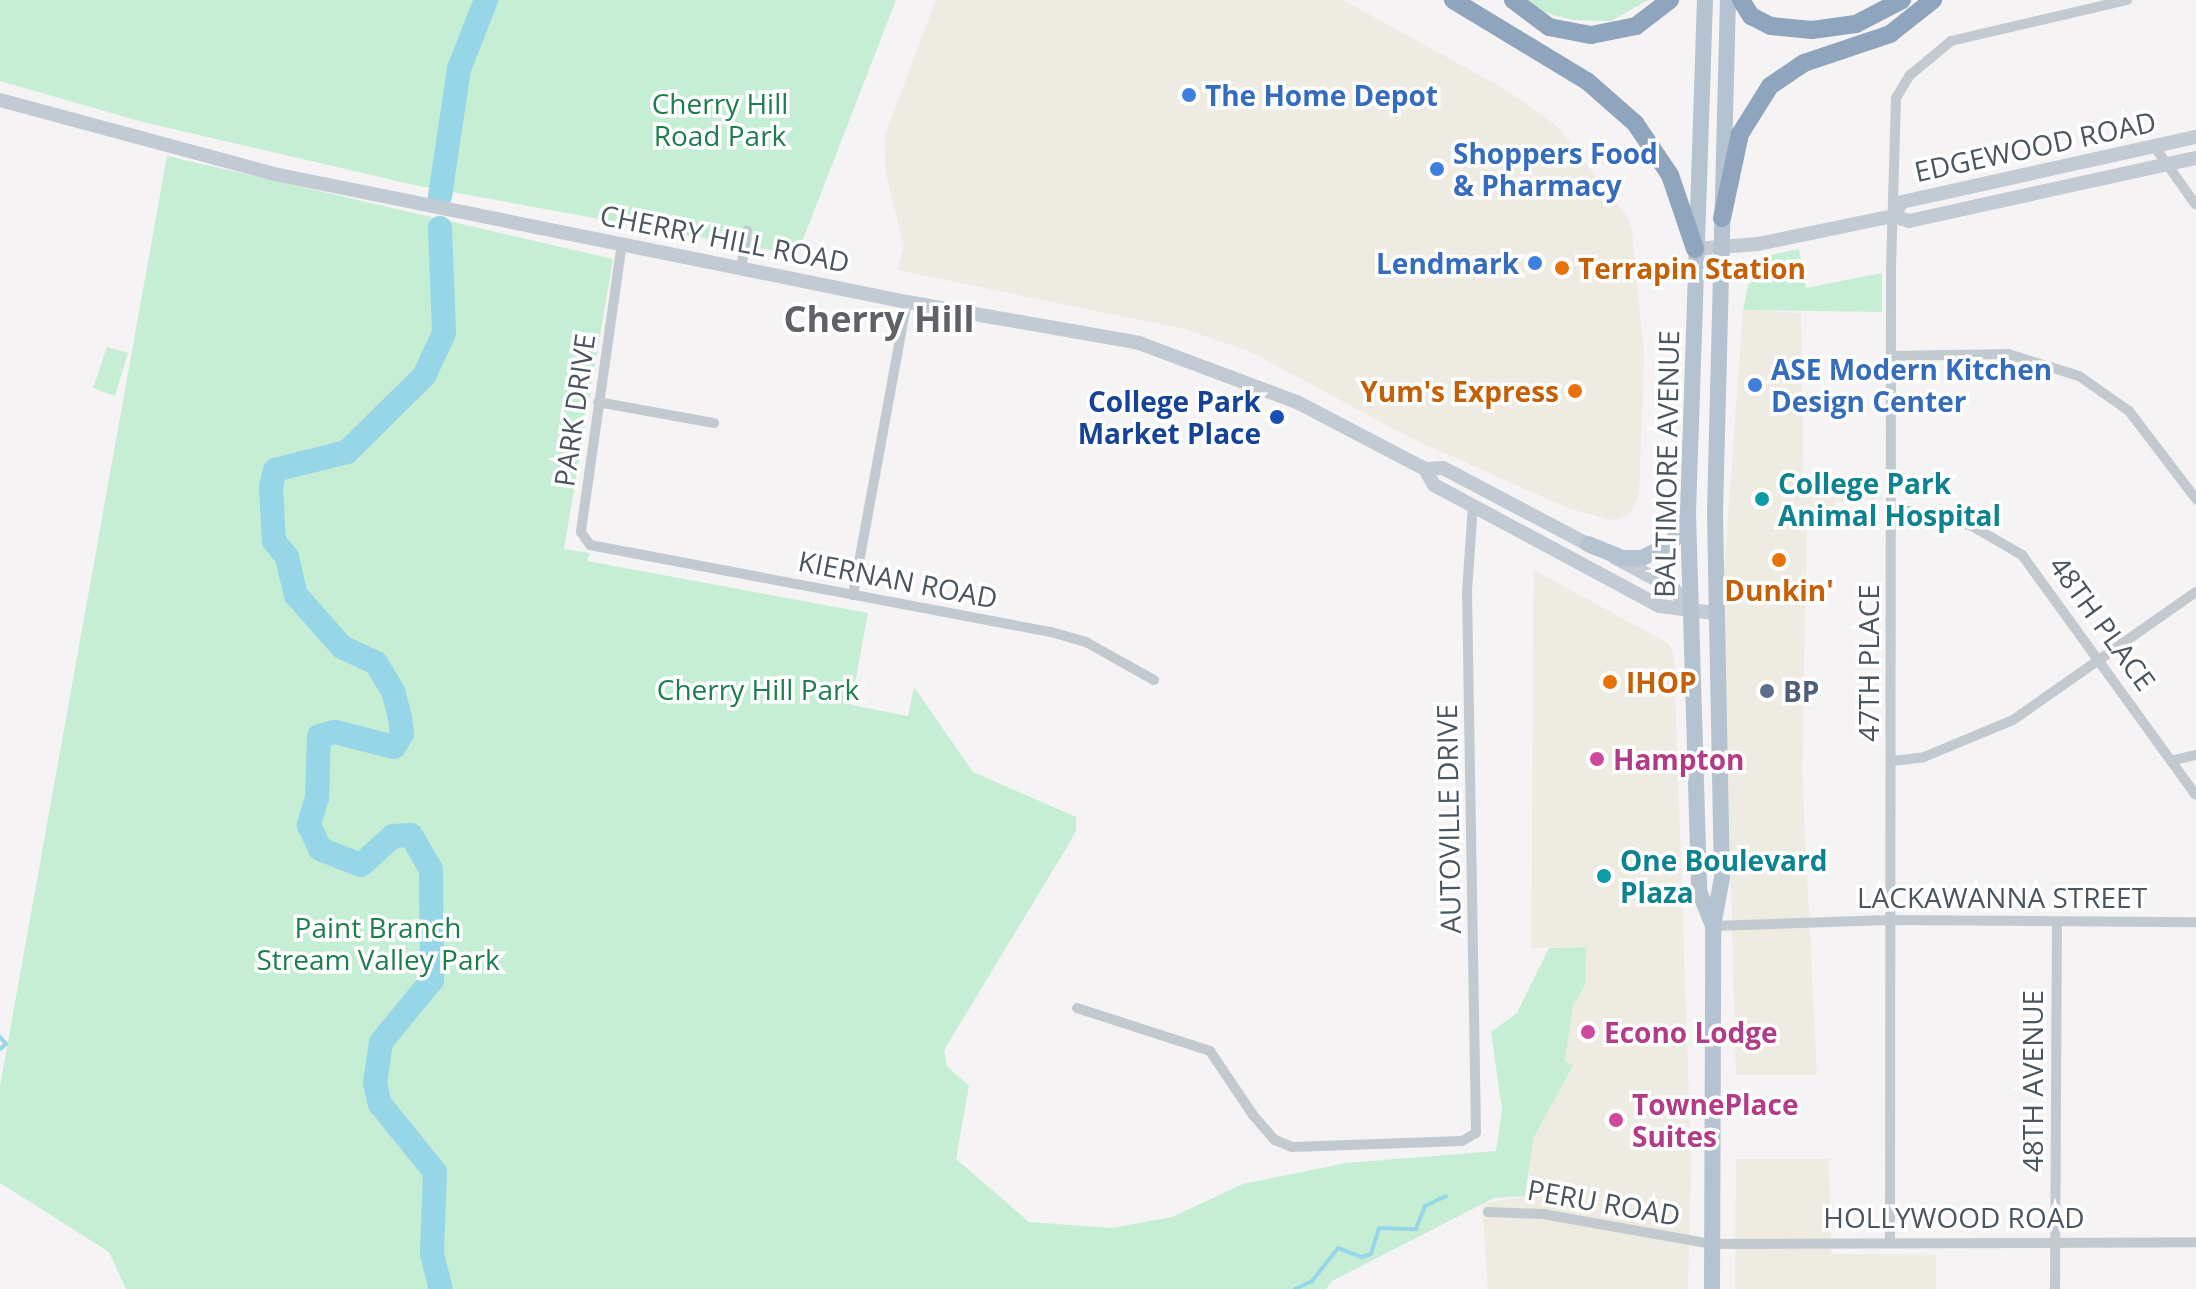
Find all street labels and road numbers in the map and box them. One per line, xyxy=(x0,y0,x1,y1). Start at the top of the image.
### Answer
street label: EDGEWOOD ROAD xyxy=(1911,104,2159,188)
street label: CHERRY HILL ROAD xyxy=(597,197,853,279)
street label: BALTIMORE AVENUE xyxy=(1647,330,1685,598)
street label: PARK DRIVE xyxy=(547,331,601,489)
street label: KIERNAN ROAD xyxy=(796,543,1000,615)
street label: 48TH PLACE xyxy=(2043,549,2163,697)
street label: 47TH PLACE xyxy=(1851,584,1885,742)
street label: AUTOVILLE DRIVE xyxy=(1429,704,1467,934)
street label: LACKAWANNA STREET xyxy=(1857,880,2147,914)
street label: 48TH AVENUE xyxy=(2015,990,2049,1172)
street label: PERU ROAD xyxy=(1525,1172,1683,1232)
street label: HOLLYWOOD ROAD xyxy=(1823,1200,2085,1234)

